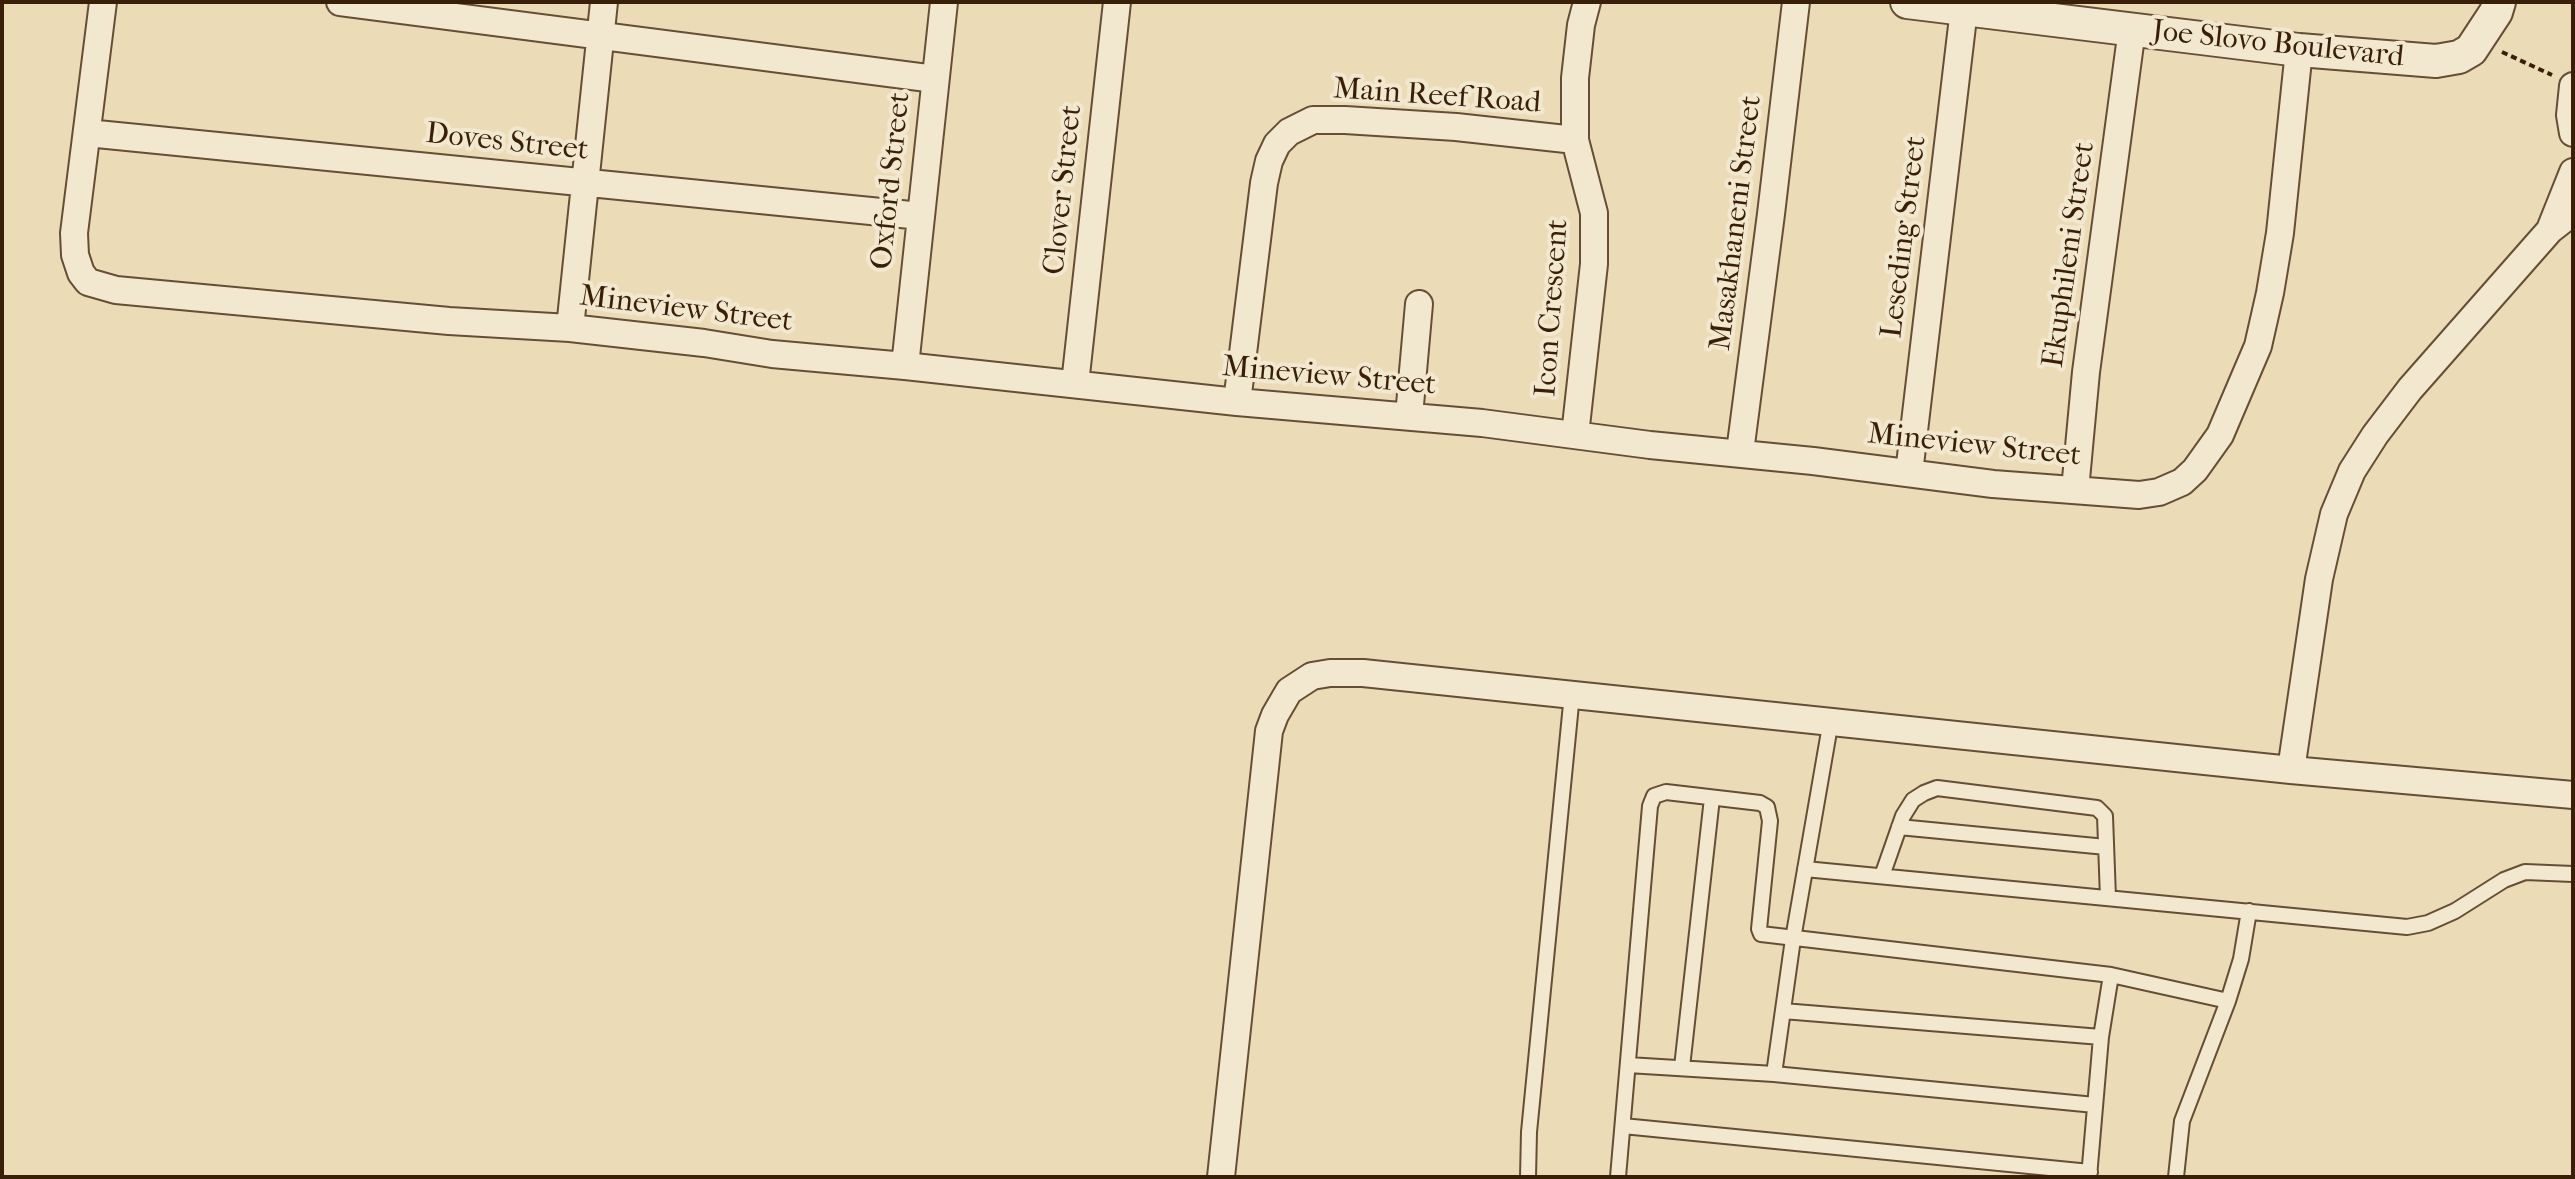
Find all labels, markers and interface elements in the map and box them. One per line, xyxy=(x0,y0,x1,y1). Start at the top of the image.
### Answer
street label: Joe Slovo Boulevard xyxy=(2150,14,2406,76)
street label: Main Reef Road xyxy=(1332,72,1542,122)
street label: Oxford Street xyxy=(865,91,919,271)
street label: Masakhaneni Street xyxy=(1704,94,1770,352)
street label: Clover Street xyxy=(1037,103,1091,277)
street label: Doves Street xyxy=(424,117,590,169)
street label: Leseding Street xyxy=(1875,134,1935,340)
street label: Ekuphileni Street xyxy=(2036,140,2104,370)
street label: Icon Crescent xyxy=(1529,218,1577,398)
street label: Mineview Street xyxy=(577,279,795,341)
street label: Mineview Street xyxy=(1221,350,1437,404)
street label: Mineview Street xyxy=(1866,417,2082,475)

